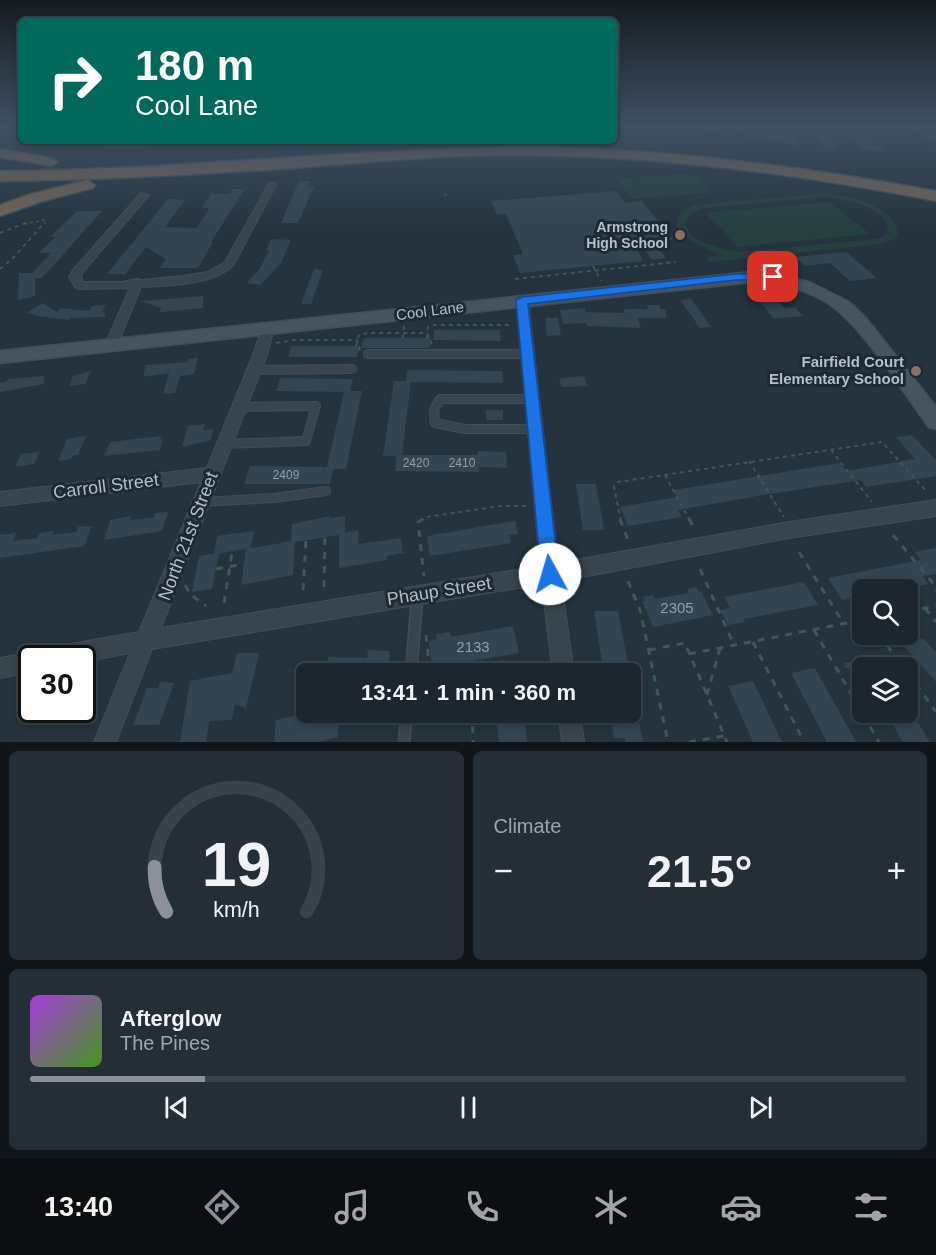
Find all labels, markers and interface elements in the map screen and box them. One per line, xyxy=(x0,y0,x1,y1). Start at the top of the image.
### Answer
icon: right xyxy=(36,42,114,120)
text: 180 m xyxy=(135,42,254,89)
text: Cool Lane xyxy=(135,91,258,121)
place label: Armstrong High School xyxy=(586,219,668,251)
marker: Armstrong High School xyxy=(673,228,687,242)
pin xyxy=(747,251,798,302)
icon: arrive xyxy=(756,260,789,293)
street label: Cool Lane xyxy=(395,298,465,323)
place label: Fairfield Court Elementary School xyxy=(769,353,904,387)
marker: Fairfield Court Elementary School xyxy=(909,364,923,378)
house number: 2420 xyxy=(403,456,430,470)
house number: 2410 xyxy=(449,456,476,470)
house number: 2409 xyxy=(273,468,300,482)
street label: North 21st Street xyxy=(154,469,222,603)
street label: Carroll Street xyxy=(52,470,160,502)
position arrow xyxy=(518,542,582,606)
street label: Phaup Street xyxy=(386,573,492,609)
map controls xyxy=(852,579,918,723)
button: search xyxy=(852,579,918,645)
house number: 2305 xyxy=(660,599,694,616)
house number: 2133 xyxy=(456,638,490,655)
speed limit sign: 30 xyxy=(18,645,96,723)
button: layers xyxy=(852,657,918,723)
text: 13:41 · 1 min · 360 m xyxy=(361,680,576,705)
text: Climate xyxy=(494,815,561,837)
text: 19 xyxy=(202,830,271,899)
text: 21.5° xyxy=(647,846,753,897)
text: − xyxy=(494,852,513,889)
text: + xyxy=(887,852,906,889)
text: km/h xyxy=(213,899,259,923)
text: Afterglow xyxy=(120,1006,221,1031)
text: The Pines xyxy=(120,1032,210,1054)
icon: previous xyxy=(160,1091,193,1124)
icon: pause xyxy=(452,1091,485,1124)
icon: next xyxy=(744,1091,777,1124)
icon: directions xyxy=(201,1186,243,1228)
icon: music xyxy=(331,1186,373,1228)
icon: phone xyxy=(461,1186,503,1228)
icon: climate xyxy=(590,1186,632,1228)
icon: car xyxy=(720,1186,762,1228)
icon: filters xyxy=(850,1186,892,1228)
text: 13:40 xyxy=(44,1192,113,1222)

